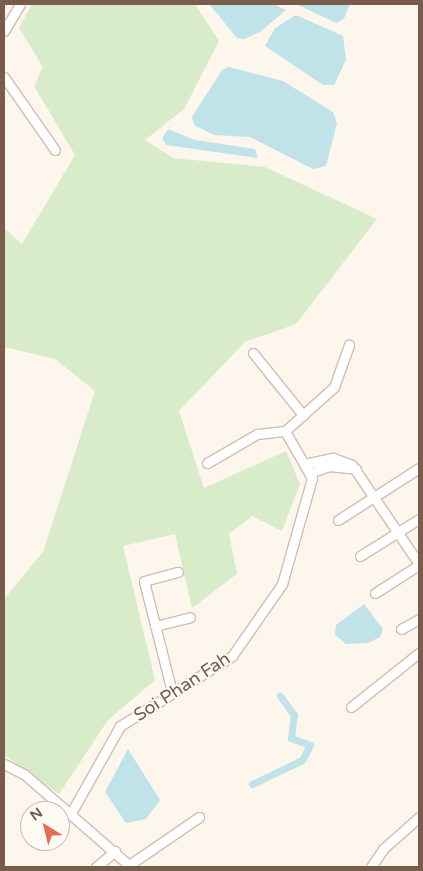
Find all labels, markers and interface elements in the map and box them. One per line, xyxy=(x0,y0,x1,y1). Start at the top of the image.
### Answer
street label: Soi Phan Fah xyxy=(130,648,234,726)
north arrow xyxy=(20,801,70,851)
text: N xyxy=(27,804,46,824)

